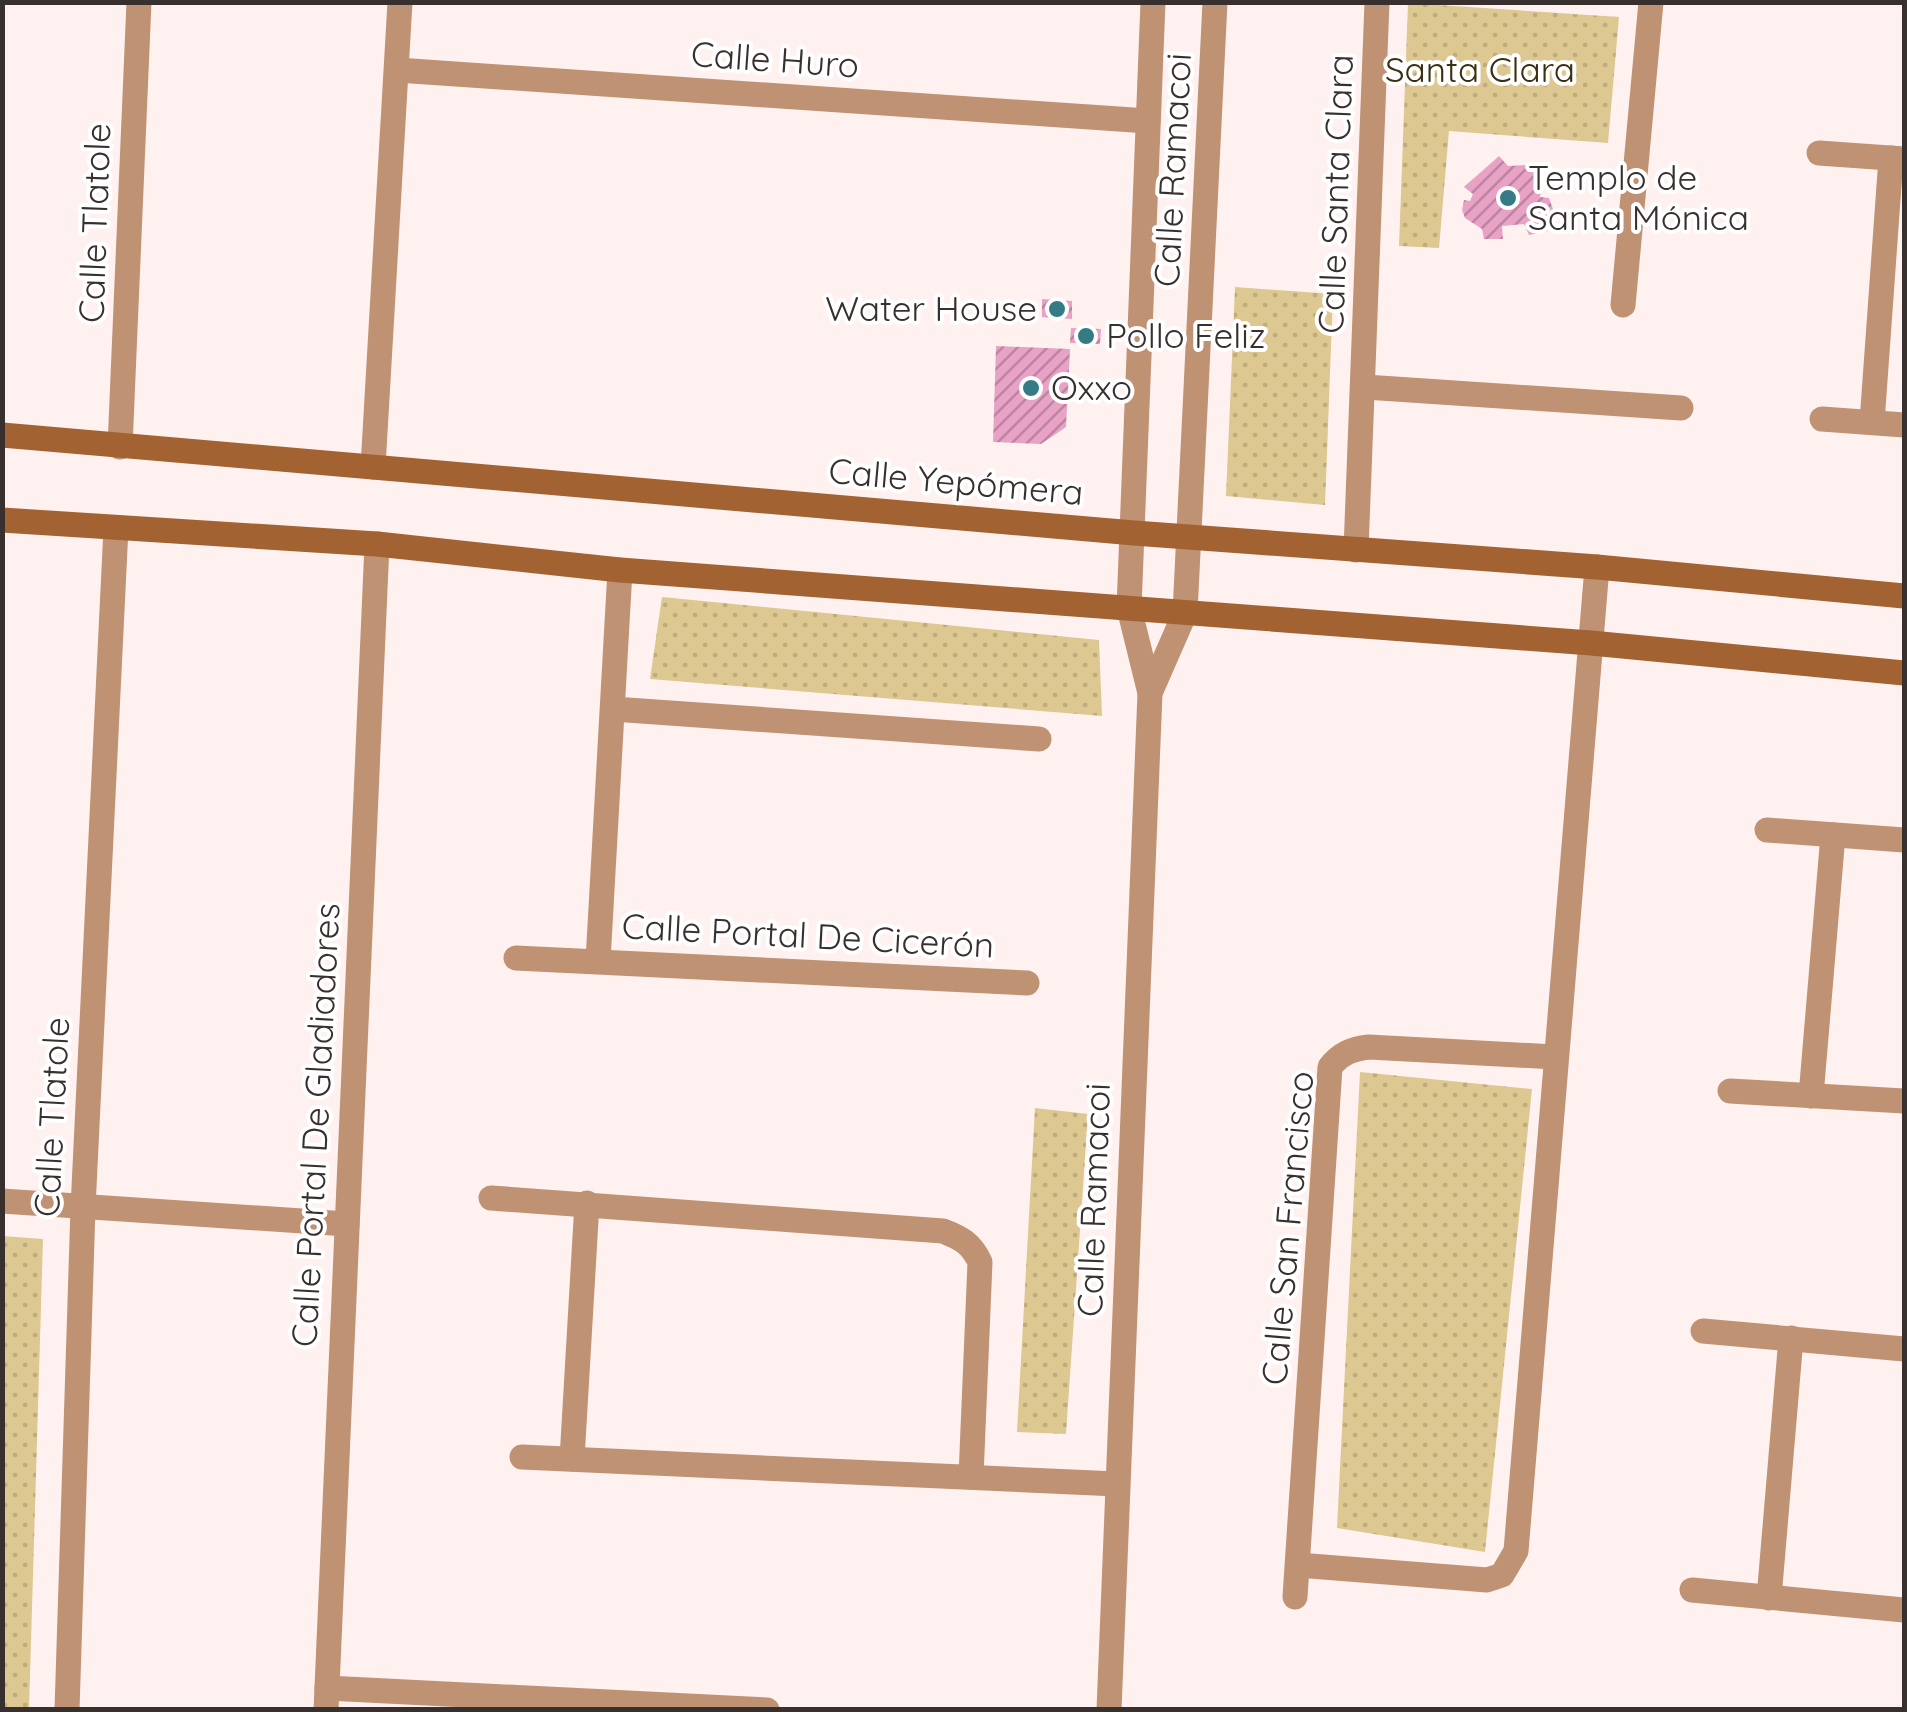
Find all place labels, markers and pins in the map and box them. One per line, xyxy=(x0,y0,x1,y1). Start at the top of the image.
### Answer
place label: Templo de Santa Mónica xyxy=(1528,155,1749,239)
marker: Templo de Santa Mónica xyxy=(1497,187,1519,209)
place label: Water House xyxy=(825,286,1037,330)
marker: Water House xyxy=(1046,298,1068,320)
place label: Pollo Feliz xyxy=(1106,313,1265,357)
marker: Pollo Feliz xyxy=(1075,325,1097,347)
place label: Oxxo xyxy=(1051,365,1132,409)
marker: Oxxo xyxy=(1020,377,1042,399)

